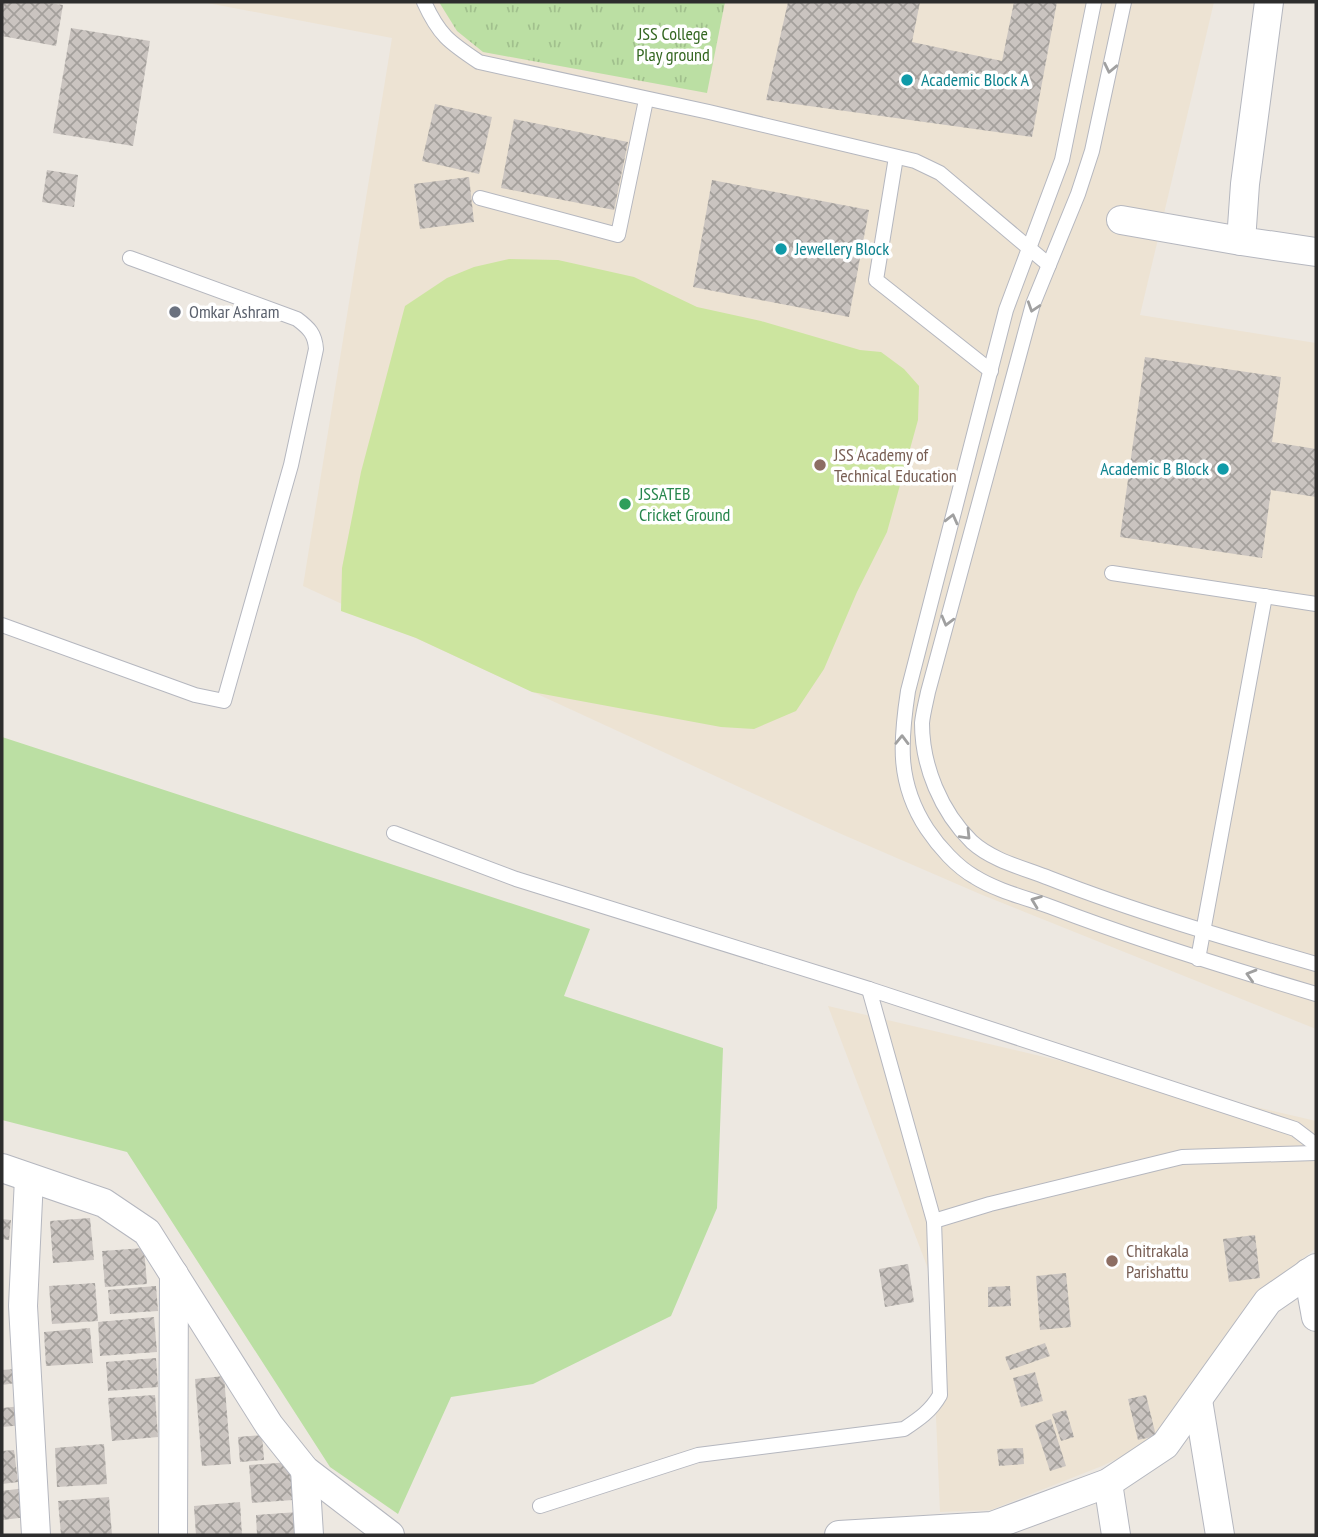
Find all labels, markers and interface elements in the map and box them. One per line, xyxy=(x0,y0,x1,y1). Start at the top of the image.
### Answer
park label: JSS College Play ground xyxy=(636,22,710,66)
one-way arrow xyxy=(1104,62,1119,74)
place label: Academic Block A xyxy=(921,68,1029,91)
marker: Academic Block A xyxy=(899,72,915,88)
place label: Jewellery Block xyxy=(794,237,889,260)
marker: Jewellery Block xyxy=(773,241,789,257)
place label: Omkar Ashram xyxy=(189,300,279,323)
one-way arrow xyxy=(1026,301,1041,313)
marker: Omkar Ashram xyxy=(167,304,183,320)
place label: JSS Academy of Technical Education xyxy=(833,443,957,487)
marker: JSS Academy of Technical Education xyxy=(812,457,828,473)
place label: Academic B Block xyxy=(1100,457,1209,480)
marker: Academic B Block xyxy=(1215,461,1231,477)
place label: JSSATEB Cricket Ground xyxy=(638,482,730,526)
marker: JSSATEB Cricket Ground xyxy=(617,496,633,512)
one-way arrow xyxy=(944,513,958,525)
one-way arrow xyxy=(941,615,955,627)
one-way arrow xyxy=(894,735,910,745)
one-way arrow xyxy=(957,827,970,840)
one-way arrow xyxy=(1030,895,1042,909)
one-way arrow xyxy=(1245,968,1257,983)
place label: Chitrakala Parishattu xyxy=(1126,1239,1189,1283)
marker: Chitrakala Parishattu xyxy=(1104,1253,1120,1269)

